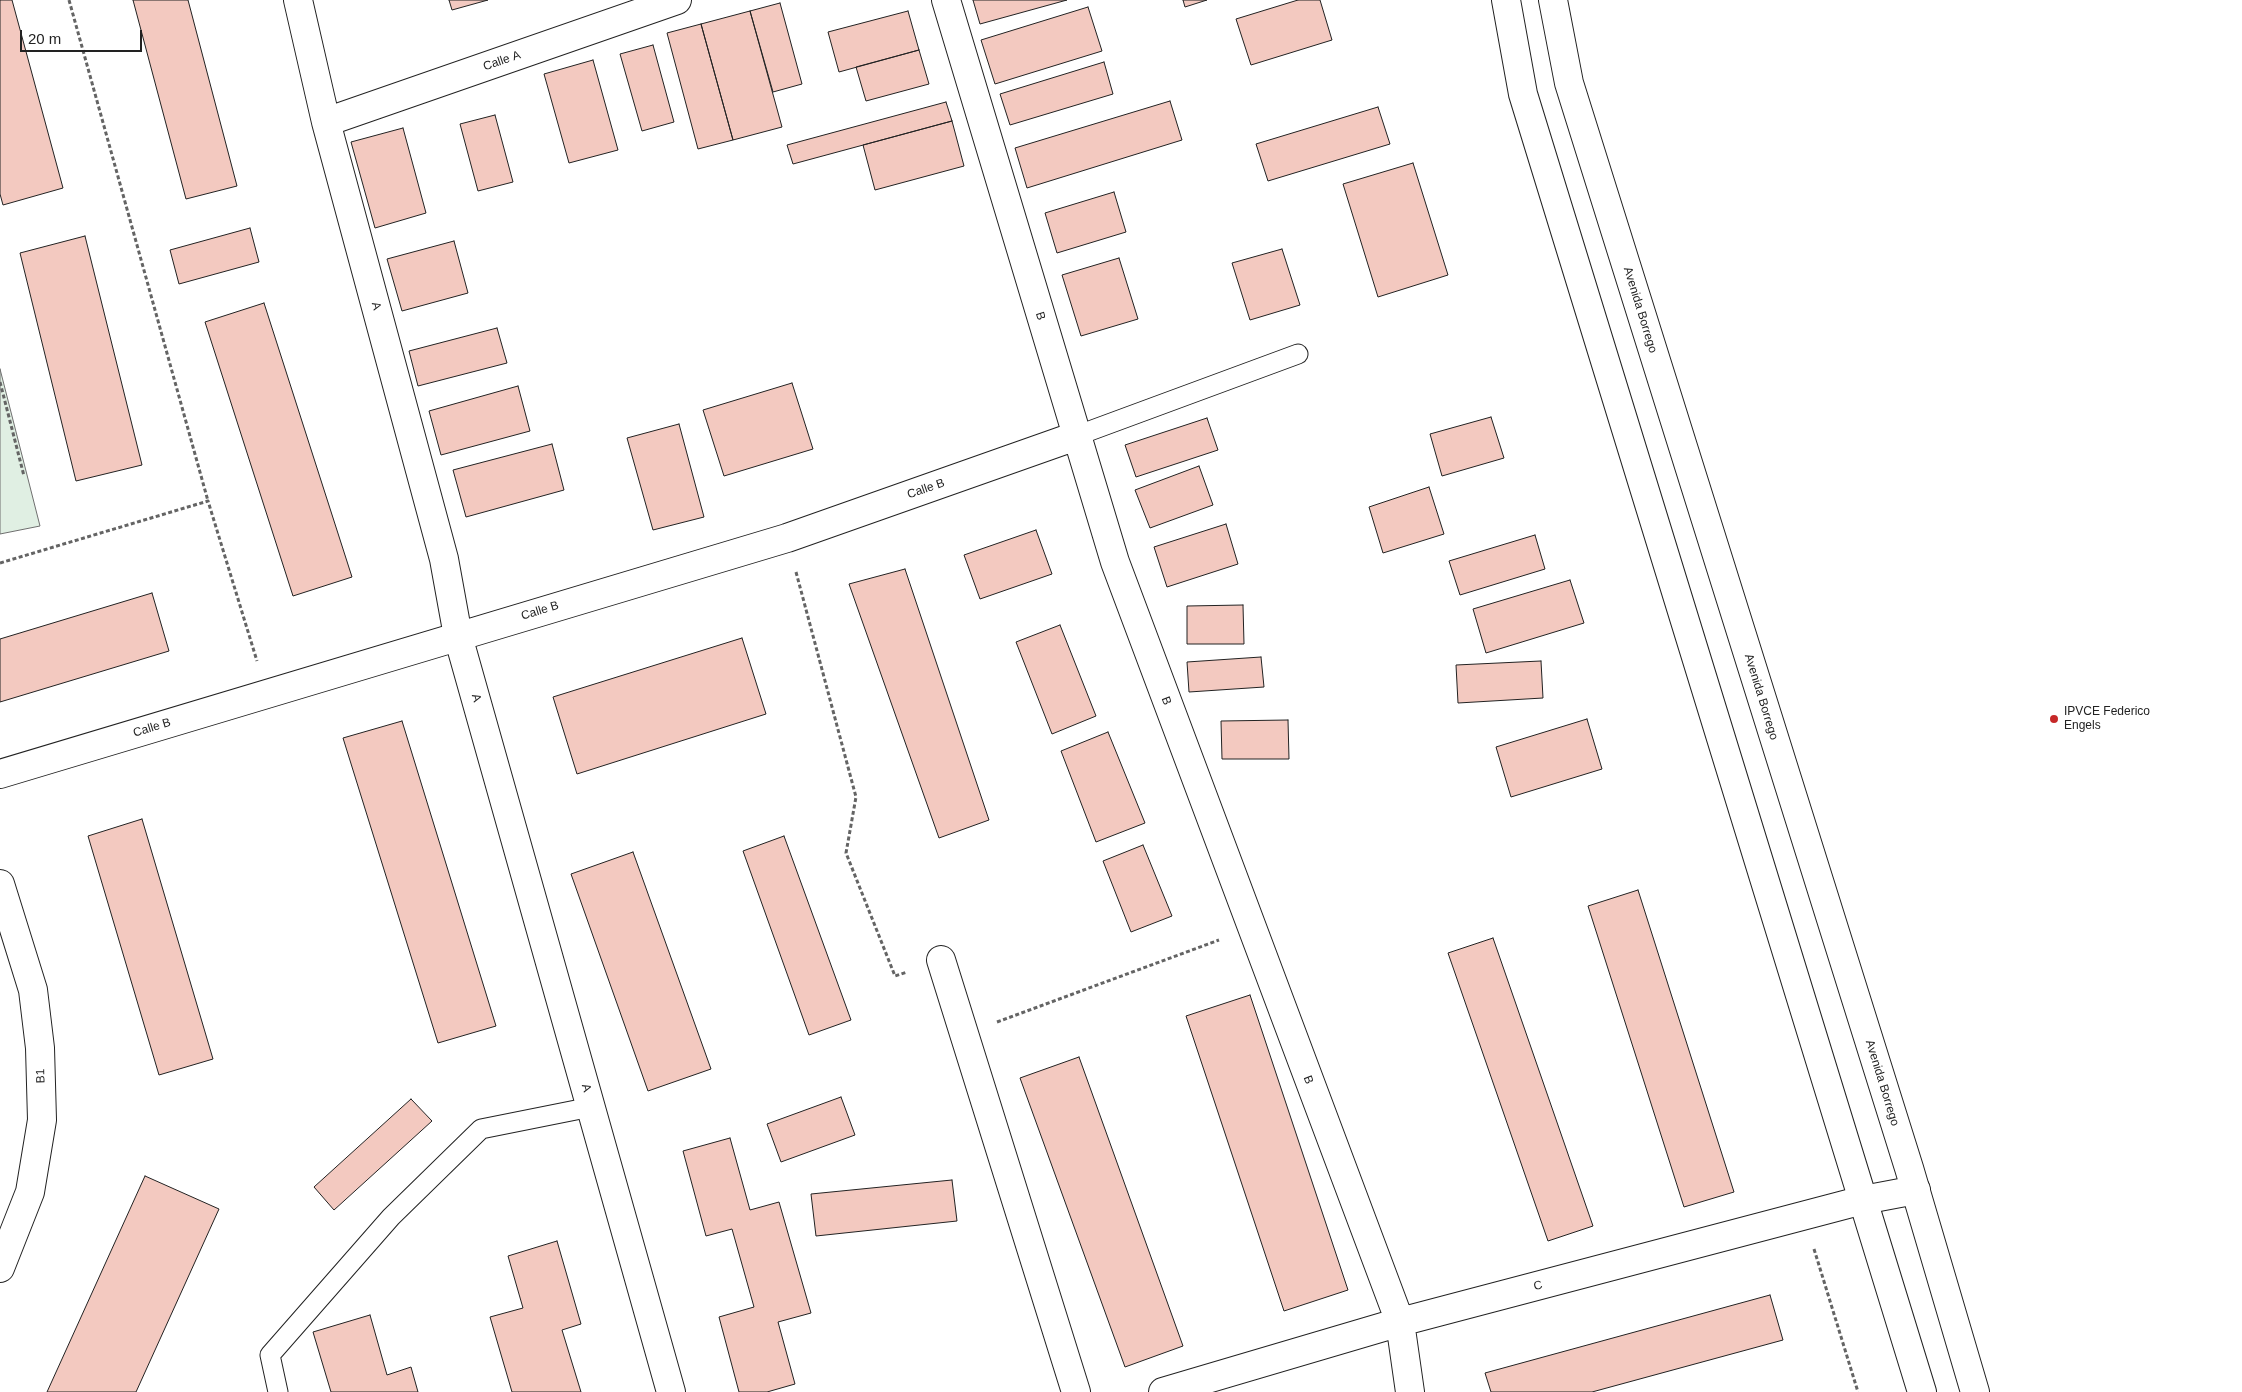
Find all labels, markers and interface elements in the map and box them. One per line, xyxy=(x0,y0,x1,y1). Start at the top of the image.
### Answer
scale bar xyxy=(22,20,145,52)
text: 20 m xyxy=(28,30,61,47)
street label: Calle A xyxy=(481,48,523,74)
street label: Avenida Borrego xyxy=(1620,265,1660,355)
street label: A xyxy=(368,300,384,312)
street label: B xyxy=(1032,310,1048,322)
street label: Calle B xyxy=(905,476,947,502)
street label: Calle B xyxy=(519,598,561,624)
street label: Avenida Borrego xyxy=(1741,652,1781,742)
street label: A xyxy=(468,692,484,704)
street label: B xyxy=(1158,695,1174,707)
place label: IPVCE Federico Engels xyxy=(2064,705,2150,733)
marker: IPVCE Federico Engels xyxy=(2048,713,2060,725)
street label: Calle B xyxy=(131,715,173,741)
street label: Avenida Borrego xyxy=(1862,1038,1902,1128)
street label: B1 xyxy=(34,1069,48,1083)
street label: B xyxy=(1300,1074,1316,1086)
street label: A xyxy=(578,1082,594,1094)
street label: C xyxy=(1532,1278,1544,1294)

